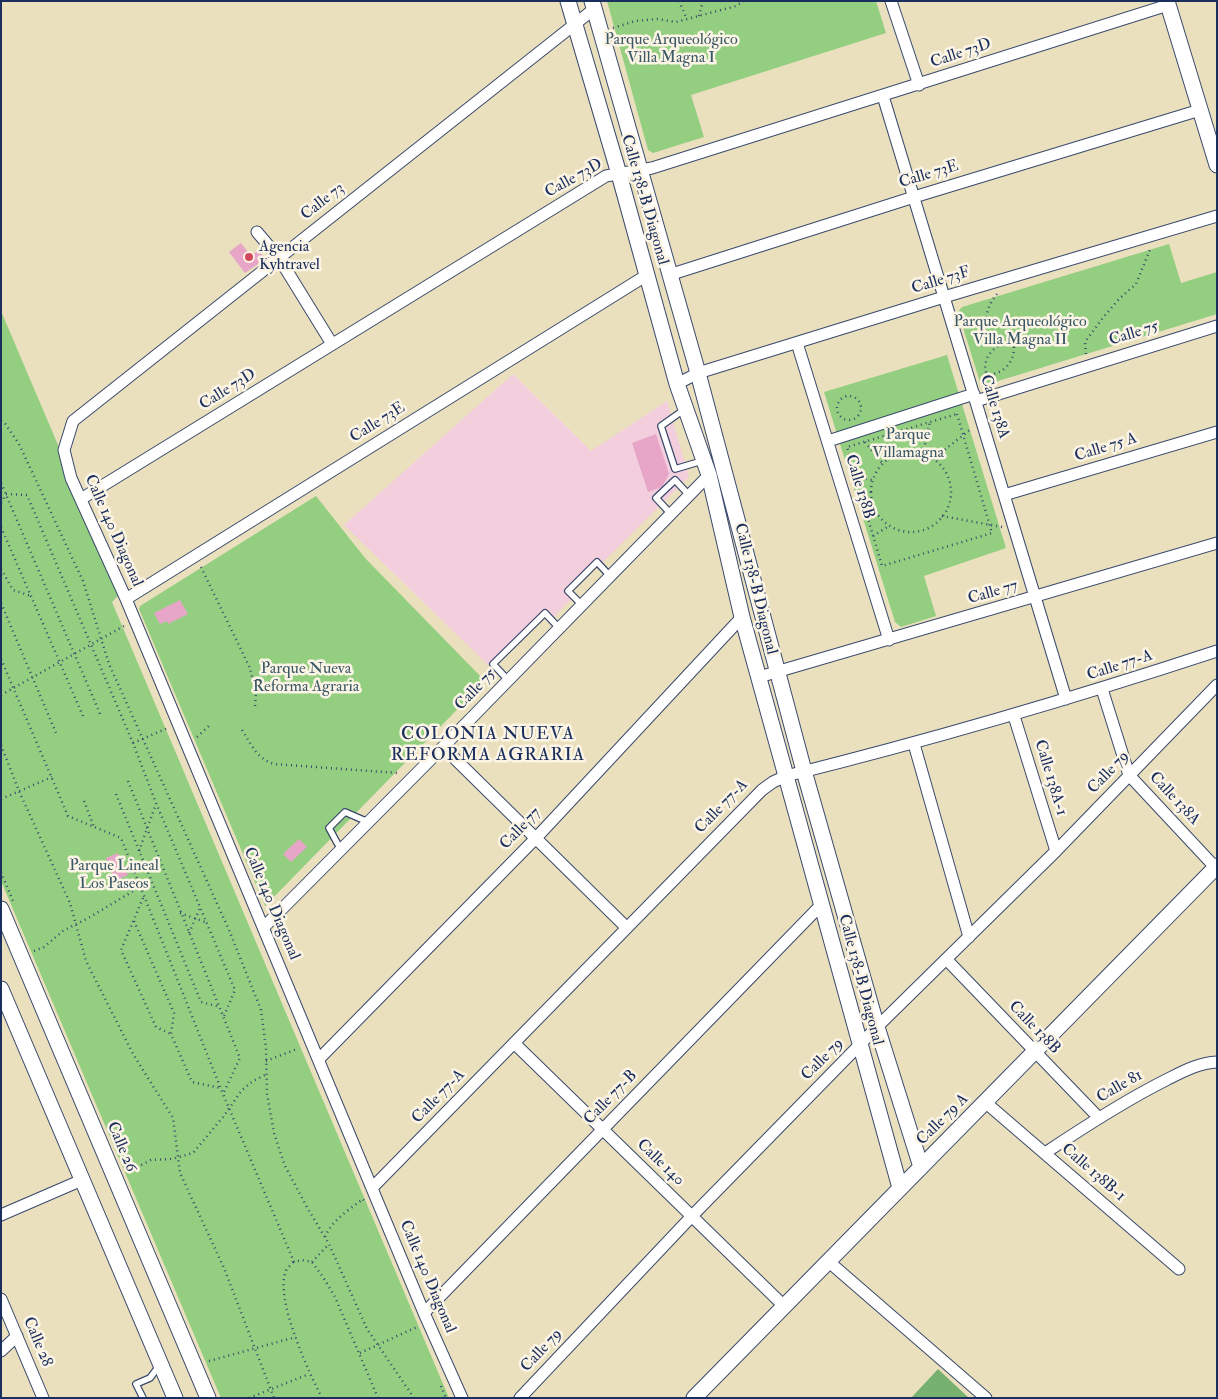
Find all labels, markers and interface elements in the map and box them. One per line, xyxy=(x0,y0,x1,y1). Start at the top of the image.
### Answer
park label: Parque Arqueológico Villa Magna I xyxy=(604,31,738,69)
street label: Calle 73D xyxy=(928,35,994,73)
street label: Calle 138-B Diagonal xyxy=(616,133,672,267)
street label: Calle 73D xyxy=(542,155,606,203)
street label: Calle 73E xyxy=(897,157,961,193)
street label: Calle 73 xyxy=(297,179,349,225)
place label: Agencia Kyhtravel xyxy=(259,238,320,276)
marker: Agencia Kyhtravel xyxy=(243,251,255,263)
street label: Calle 73F xyxy=(910,263,972,299)
park label: Parque Arqueológico Villa Magna II xyxy=(953,313,1087,351)
street label: Calle 75 xyxy=(1107,317,1161,351)
street label: Calle 73D xyxy=(196,365,260,415)
street label: Calle 138A xyxy=(975,373,1013,441)
street label: Calle 73E xyxy=(347,399,409,447)
park label: Parque Villamagna xyxy=(872,426,944,464)
street label: Calle 75 A xyxy=(1072,429,1140,467)
street label: Calle 138B xyxy=(840,453,878,521)
street label: Calle 140 Diagonal xyxy=(80,472,146,590)
street label: Calle 138-B Diagonal xyxy=(729,521,781,657)
street label: Calle 77 xyxy=(966,577,1020,609)
street label: Calle 77-A xyxy=(1085,646,1155,686)
park label: Parque Nueva Reforma Agraria xyxy=(253,660,359,698)
street label: Calle 75 xyxy=(451,665,501,715)
district label: COLONIA NUEVA REFORMA AGRARIA xyxy=(389,724,587,766)
street label: Calle 138A-1 xyxy=(1029,738,1071,818)
street label: Calle 79 xyxy=(1084,748,1134,798)
street label: Calle 138A xyxy=(1144,768,1204,830)
street label: Calle 77-A xyxy=(691,776,753,838)
street label: Calle 77 xyxy=(496,804,546,854)
street label: Calle 140 Diagonal xyxy=(239,845,303,963)
park label: Parque Lineal Los Paseos xyxy=(69,857,159,895)
street label: Calle 138-B Diagonal xyxy=(833,912,887,1048)
street label: Calle 138B xyxy=(1004,997,1064,1059)
street label: Calle 79 xyxy=(798,1035,848,1085)
street label: Calle 77-A xyxy=(408,1066,470,1128)
street label: Calle 81 xyxy=(1094,1066,1146,1108)
street label: Calle 77-B xyxy=(580,1067,642,1129)
street label: Calle 79 A xyxy=(913,1090,973,1150)
street label: Calle 26 xyxy=(102,1119,140,1175)
street label: Calle 140 xyxy=(632,1136,688,1190)
street label: Calle 138B-1 xyxy=(1057,1140,1129,1206)
street label: Calle 140 Diagonal xyxy=(395,1218,459,1336)
street label: Calle 28 xyxy=(18,1314,56,1370)
street label: Calle 79 xyxy=(517,1325,567,1377)

